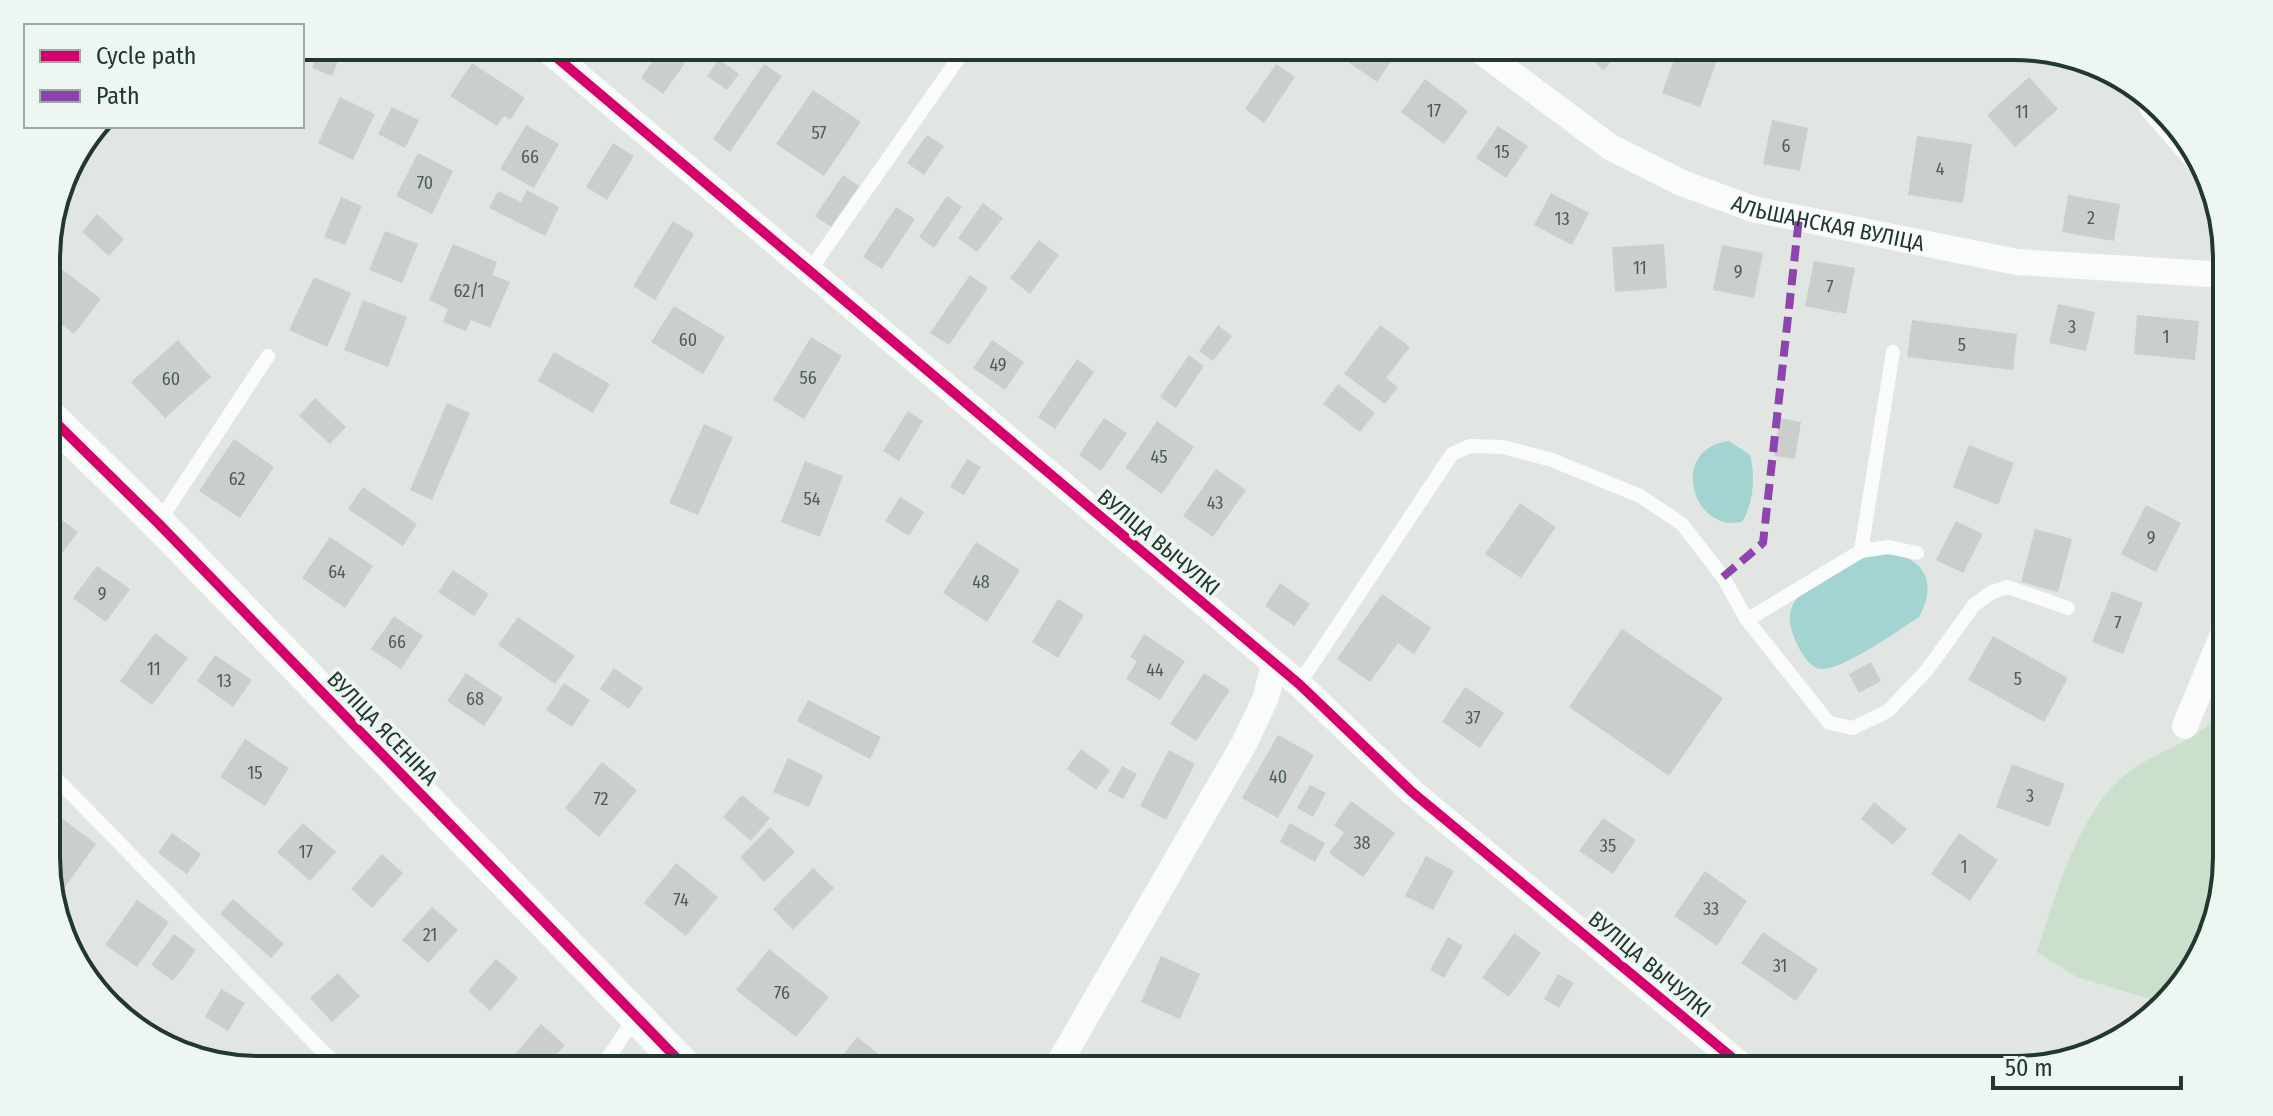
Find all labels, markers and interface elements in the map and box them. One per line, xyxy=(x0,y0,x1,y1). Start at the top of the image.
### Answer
legend xyxy=(24,24,304,128)
text: Cycle path xyxy=(96,42,196,70)
text: Path xyxy=(96,82,140,110)
house number: 17 xyxy=(1427,100,1441,122)
house number: 11 xyxy=(2015,101,2029,123)
house number: 57 xyxy=(811,122,827,144)
house number: 6 xyxy=(1782,135,1791,157)
house number: 15 xyxy=(1494,141,1510,163)
house number: 66 xyxy=(521,146,539,168)
house number: 4 xyxy=(1936,158,1945,180)
house number: 70 xyxy=(417,172,433,194)
street label: АЛЬШАНСКАЯ ВУЛІЦА xyxy=(1728,189,1927,257)
house number: 2 xyxy=(2087,207,2095,229)
house number: 13 xyxy=(1554,208,1570,230)
house number: 11 xyxy=(1633,257,1647,279)
house number: 9 xyxy=(1734,261,1742,283)
house number: 7 xyxy=(1826,276,1834,298)
house number: 62/1 xyxy=(453,280,485,302)
house number: 3 xyxy=(2068,316,2076,338)
house number: 1 xyxy=(2162,326,2170,348)
house number: 60 xyxy=(679,329,697,351)
house number: 5 xyxy=(1958,334,1966,356)
house number: 49 xyxy=(989,354,1007,376)
house number: 56 xyxy=(799,367,817,389)
house number: 60 xyxy=(162,368,180,390)
house number: 45 xyxy=(1151,446,1167,468)
house number: 62 xyxy=(229,468,245,490)
street label: ВУЛІЦА ВЫЧУЛКІ xyxy=(1092,483,1225,601)
house number: 54 xyxy=(804,488,821,510)
house number: 43 xyxy=(1207,492,1223,514)
house number: 9 xyxy=(2147,527,2155,549)
house number: 64 xyxy=(328,561,346,583)
house number: 48 xyxy=(972,571,990,593)
house number: 9 xyxy=(98,583,106,605)
house number: 7 xyxy=(2114,612,2122,634)
house number: 66 xyxy=(388,631,406,653)
house number: 11 xyxy=(147,658,161,680)
house number: 44 xyxy=(1146,659,1164,681)
street label: ВУЛІЦА ЯСЕНІНА xyxy=(322,666,444,791)
house number: 5 xyxy=(2014,668,2022,690)
house number: 13 xyxy=(216,670,232,692)
house number: 68 xyxy=(466,688,484,710)
house number: 37 xyxy=(1465,707,1481,729)
house number: 15 xyxy=(247,762,263,784)
house number: 40 xyxy=(1269,766,1287,788)
house number: 3 xyxy=(2026,785,2034,807)
house number: 72 xyxy=(593,788,609,810)
house number: 38 xyxy=(1353,832,1371,854)
house number: 35 xyxy=(1600,835,1616,857)
house number: 17 xyxy=(299,841,313,863)
house number: 1 xyxy=(1960,856,1968,878)
house number: 74 xyxy=(673,889,689,911)
house number: 33 xyxy=(1703,898,1719,920)
street label: ВУЛІЦА ВЫЧУЛКІ xyxy=(1583,905,1716,1023)
house number: 21 xyxy=(423,924,437,946)
house number: 31 xyxy=(1773,955,1787,977)
house number: 76 xyxy=(774,982,790,1004)
scale bar xyxy=(1993,1040,2181,1090)
text: 50 m xyxy=(2005,1054,2053,1082)

